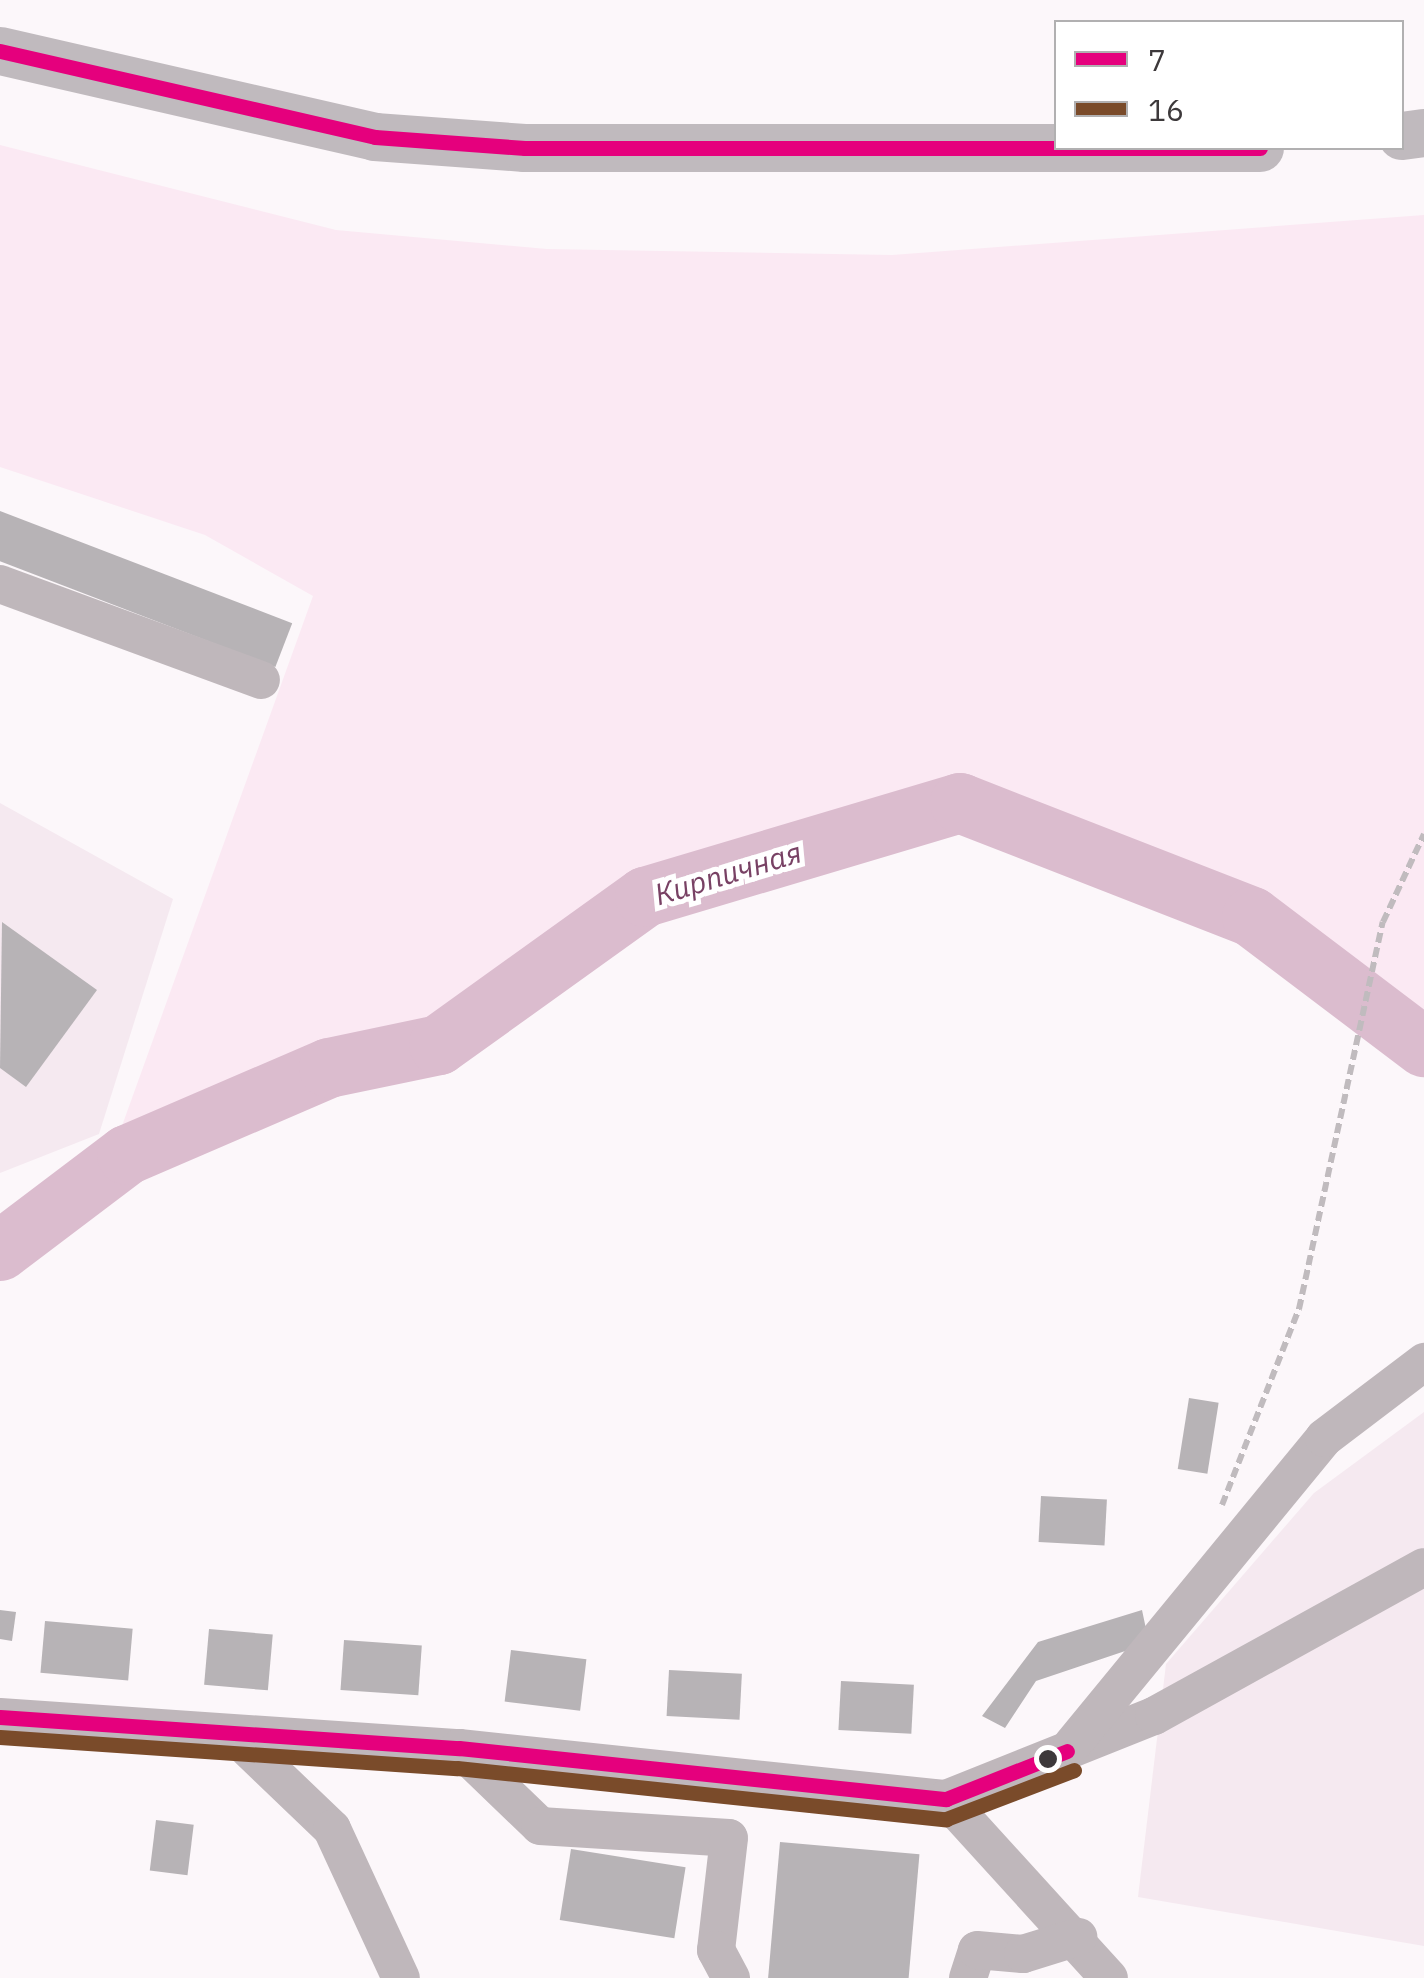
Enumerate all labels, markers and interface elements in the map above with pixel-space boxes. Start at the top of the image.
legend [1054,20,1404,150]
text: 7 [1148,40,1166,79]
text: 16 [1148,90,1184,129]
water label: Кирпичная [650,834,806,912]
unlabelled marker [1038,1749,1058,1769]

